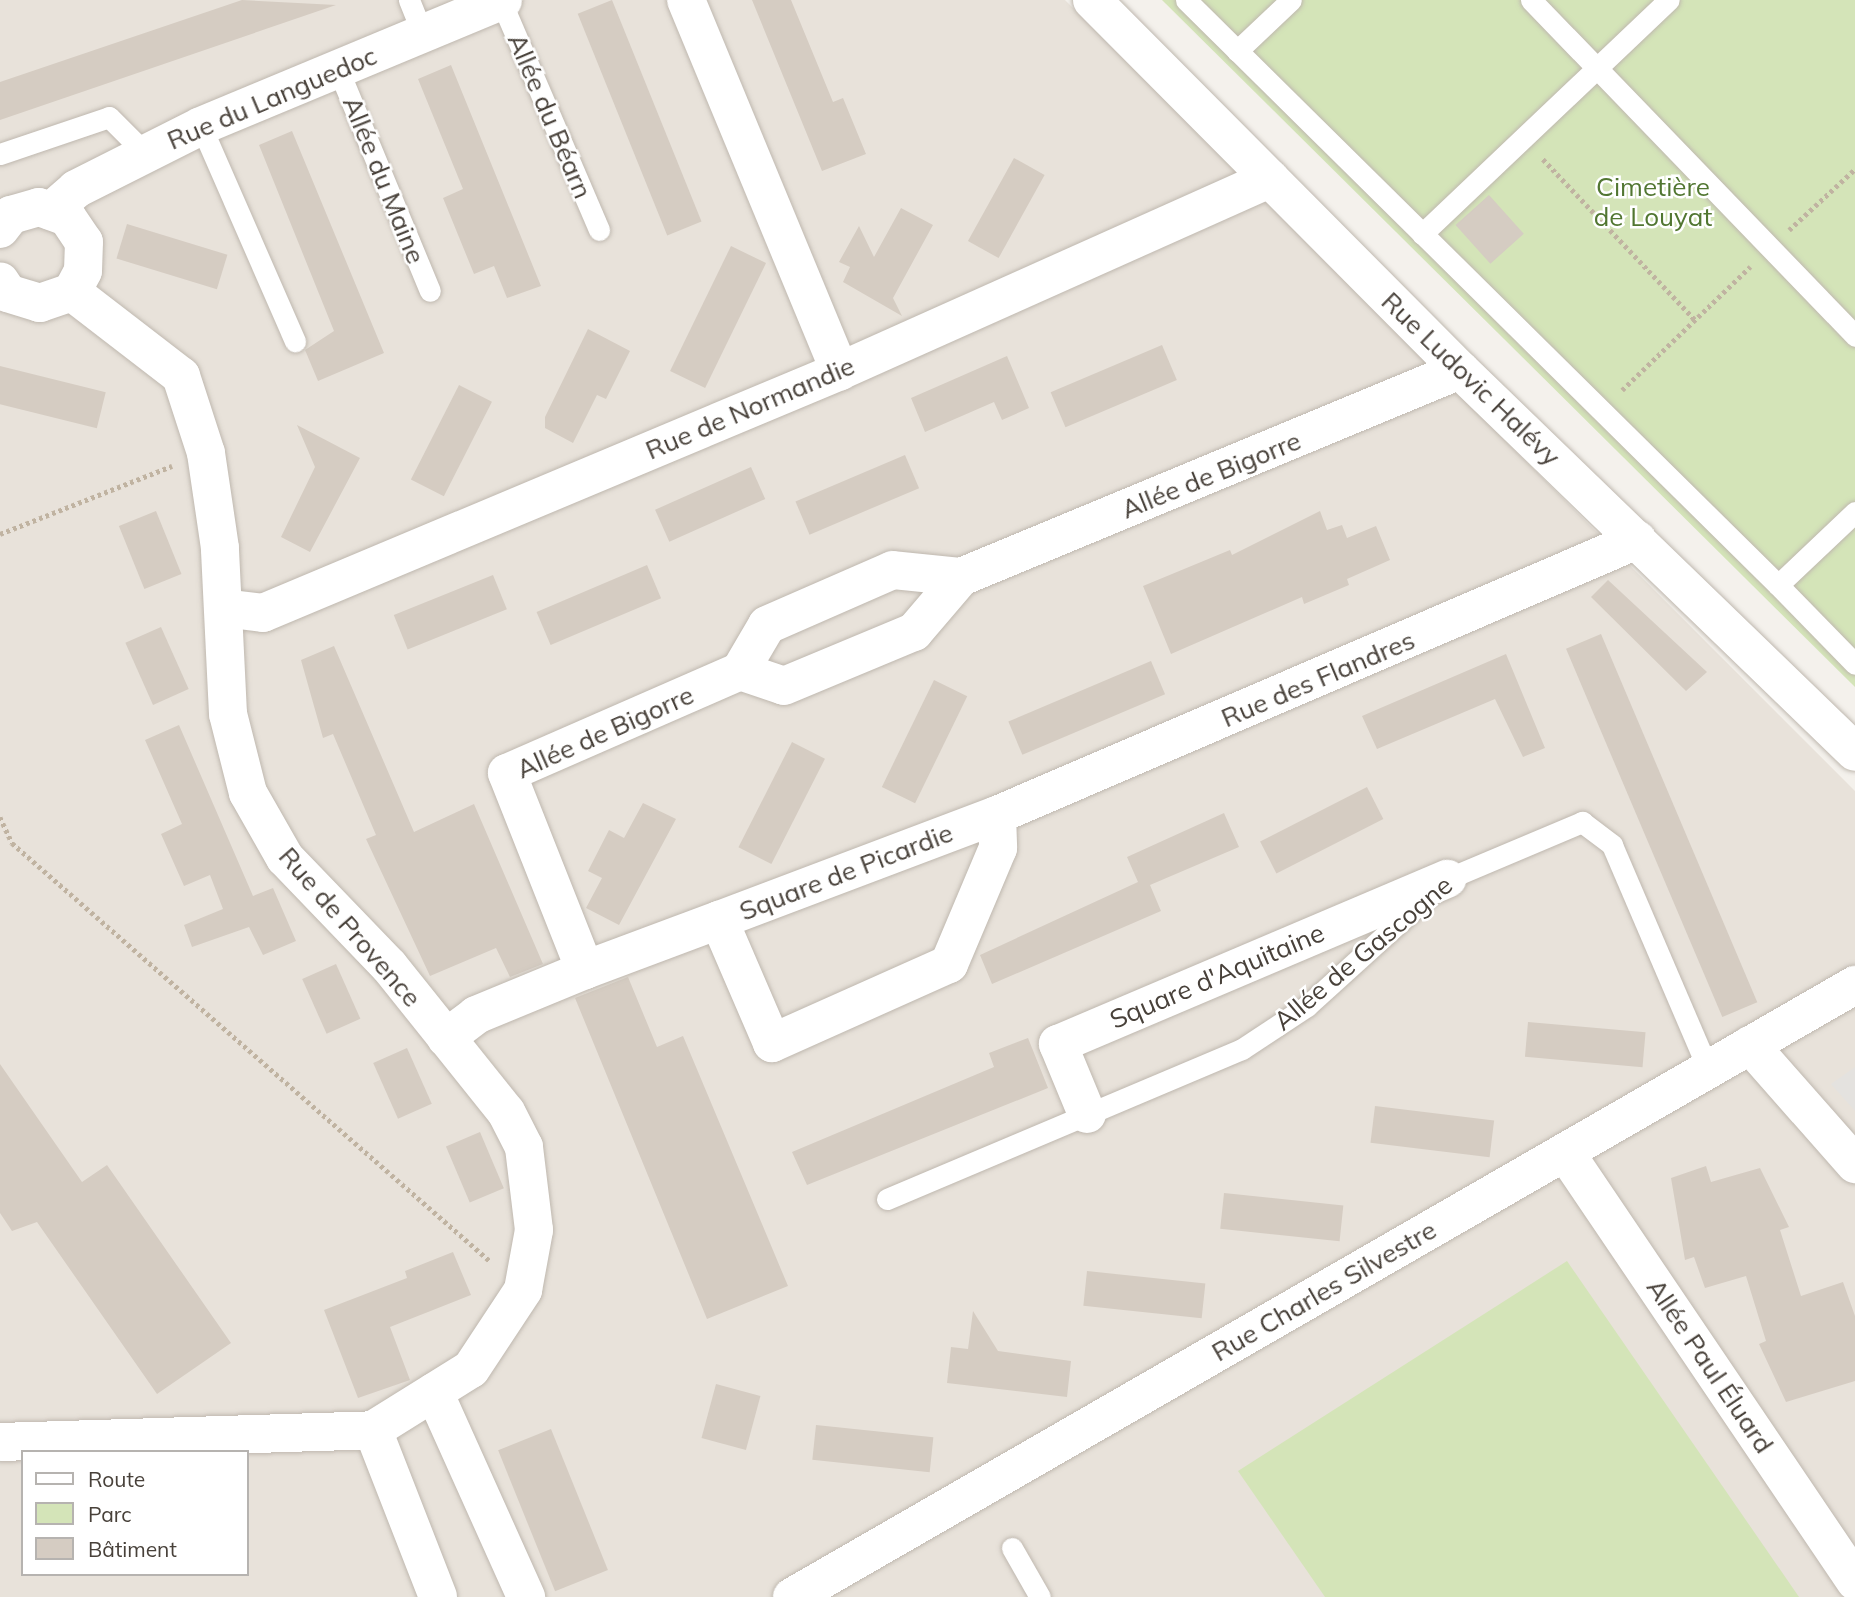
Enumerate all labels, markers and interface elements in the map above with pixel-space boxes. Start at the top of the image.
street label: Allée du Béarn [501,29,599,203]
street label: Rue du Languedoc [163,40,381,156]
street label: Allée du Maine [336,92,432,268]
park label: Cimetière de Louyat [1594,171,1712,232]
street label: Rue Ludovic Halévy [1375,286,1567,472]
street label: Rue de Normandie [641,350,859,466]
street label: Allée de Bigorre [1117,425,1305,525]
street label: Rue des Flandres [1217,624,1419,734]
street label: Allée de Bigorre [512,679,698,785]
street label: Square de Picardie [735,817,957,927]
street label: Rue de Provence [272,841,428,1013]
street label: Allée de Gascogne [1268,869,1458,1037]
street label: Square d'Aquitaine [1105,917,1329,1035]
street label: Rue Charles Silvestre [1206,1214,1442,1368]
street label: Allée Paul Éluard [1640,1273,1780,1459]
legend [21,1450,248,1576]
text: Route [88,1466,145,1492]
text: Parc [88,1501,132,1527]
text: Bâtiment [88,1536,177,1562]

